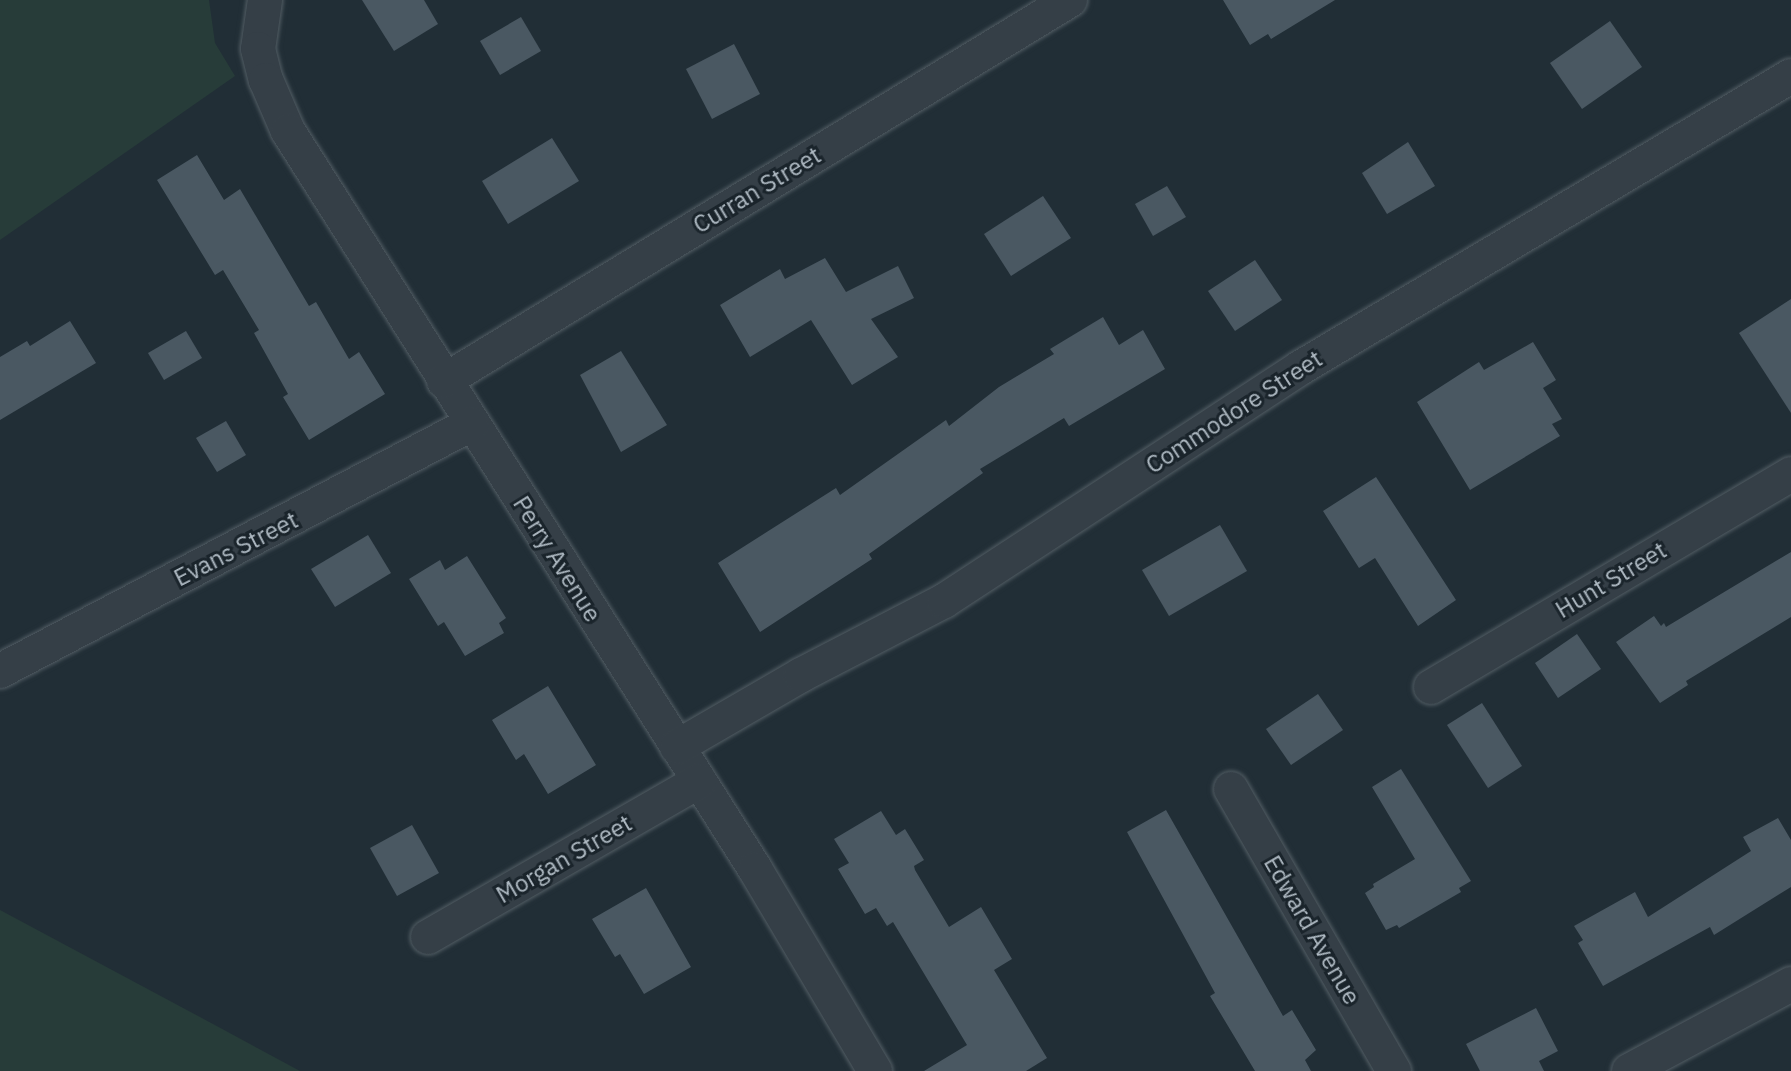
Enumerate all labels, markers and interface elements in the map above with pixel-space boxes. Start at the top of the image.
street label: Curran Street [688,141,826,239]
street label: Commodore Street [1140,344,1328,480]
street label: Perry Avenue [507,491,607,627]
street label: Evans Street [169,505,303,593]
street label: Hunt Street [1550,536,1672,624]
street label: Morgan Street [491,809,637,909]
street label: Edward Avenue [1258,850,1366,1010]

